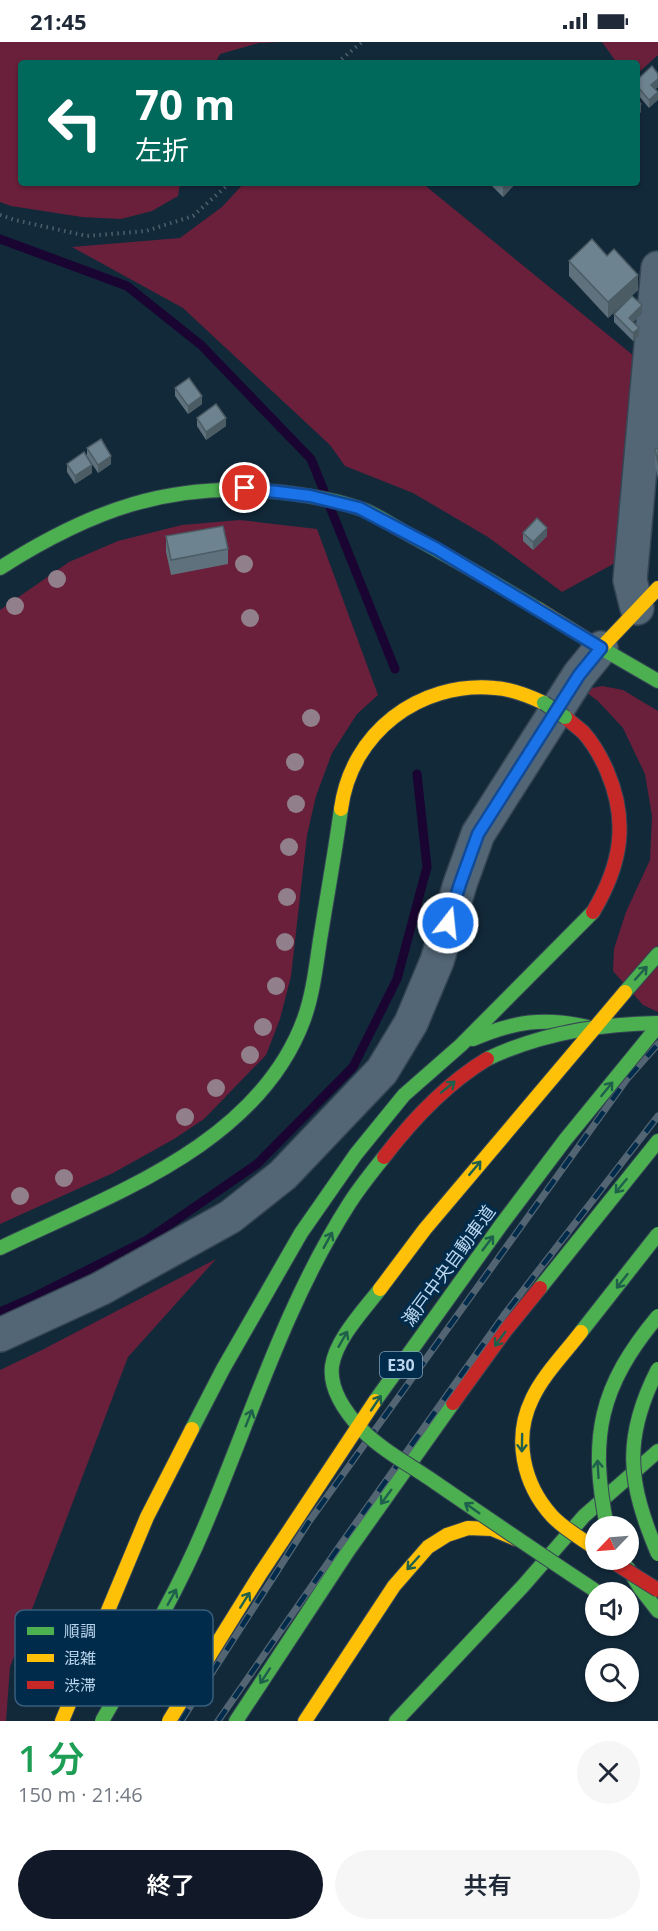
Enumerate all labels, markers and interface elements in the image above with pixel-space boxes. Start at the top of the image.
text: 21:45 [30,6,87,36]
text: 70 m [135,75,235,132]
icon: left [36,84,114,162]
text: 左折 [135,131,189,168]
pin [219,462,270,513]
icon: arrive [228,471,261,504]
position arrow [416,891,480,955]
one-way arrow [634,966,648,981]
one-way arrow [440,1081,456,1094]
one-way arrow [601,1081,614,1097]
one-way arrow [468,1161,481,1177]
one-way arrow [615,1178,628,1194]
street label: 瀬戸中央自動車道 [396,1200,500,1331]
one-way arrow [323,1232,335,1249]
one-way arrow [481,1235,494,1251]
one-way arrow [615,1272,628,1288]
one-way arrow [493,1330,506,1346]
one-way arrow [338,1331,350,1348]
road number: E30 [380,1352,422,1378]
one-way arrow [370,1395,382,1411]
one-way arrow [244,1409,255,1428]
one-way arrow [516,1433,528,1453]
one-way arrow [593,1460,604,1480]
one-way arrow [380,1489,392,1505]
one-way arrow [464,1502,481,1514]
north arrow [585,1516,639,1570]
map controls [585,1516,639,1702]
one-way arrow [406,1556,420,1571]
button: sound [585,1582,639,1636]
one-way arrow [166,1589,178,1606]
one-way arrow [239,1592,251,1609]
legend [15,1610,213,1706]
text: 順調 [64,1620,96,1642]
text: 混雑 [64,1647,96,1669]
button: search [585,1648,639,1702]
one-way arrow [259,1668,272,1685]
text: 渋滞 [64,1674,96,1696]
text: 1 分 [18,1734,84,1783]
button: close [577,1741,640,1804]
text: 150 m · 21:46 [18,1781,143,1808]
button: 終了 [18,1850,323,1919]
button: 共有 [335,1850,640,1919]

